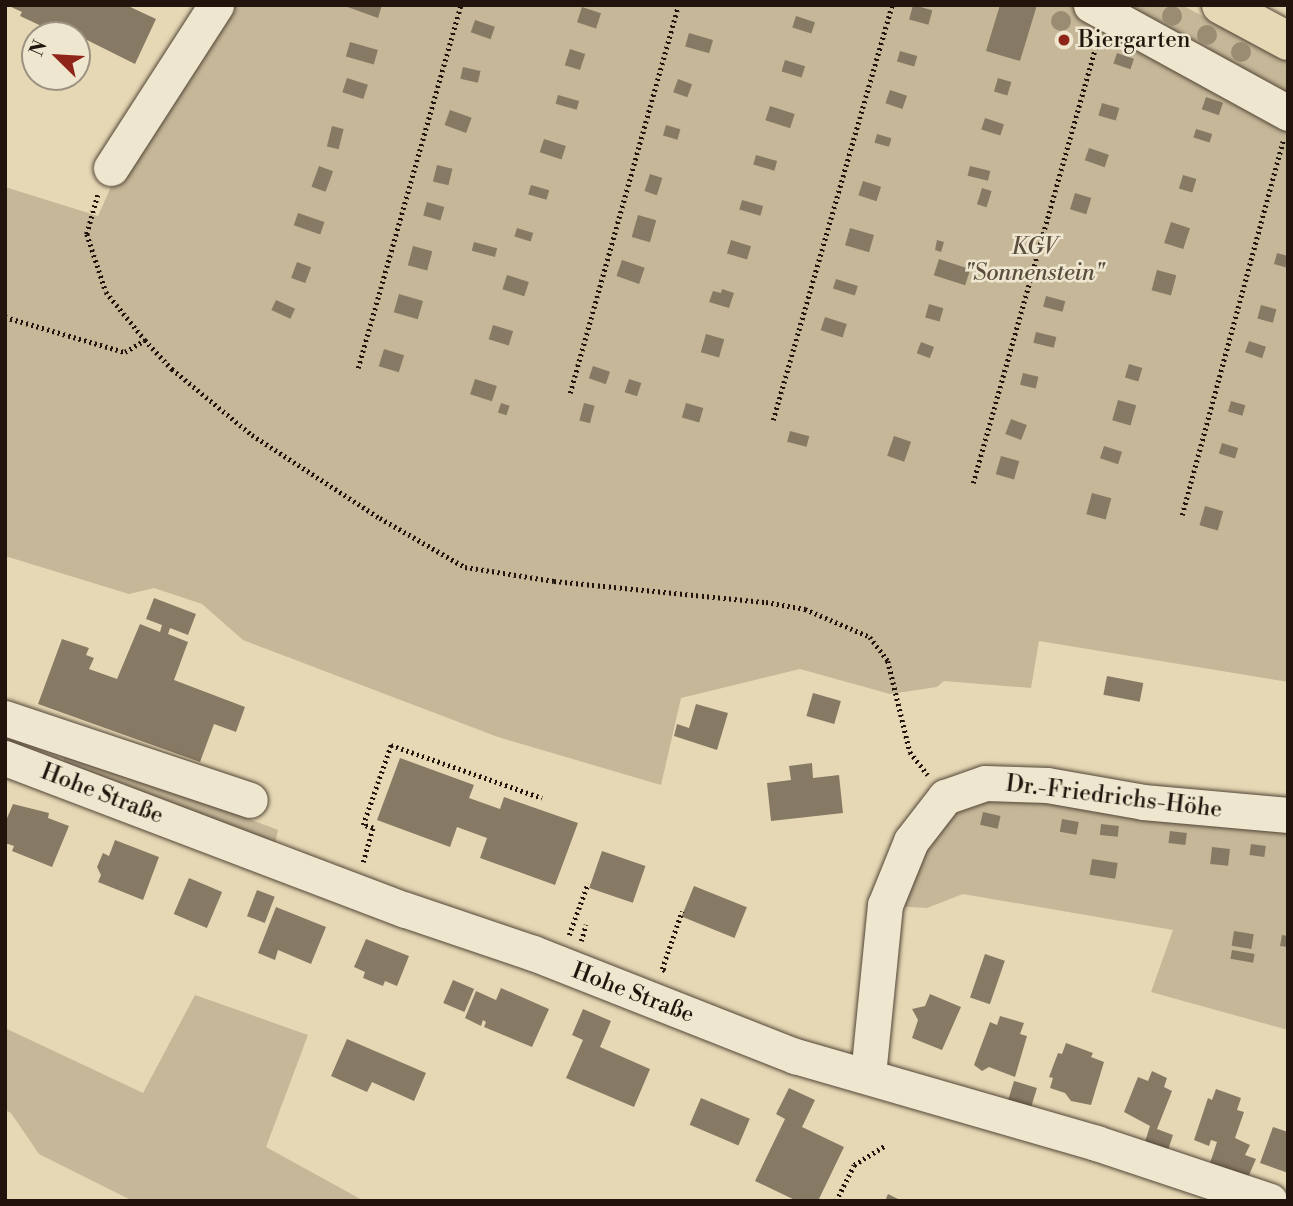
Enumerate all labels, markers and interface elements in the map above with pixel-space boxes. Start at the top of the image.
north arrow [21,21,91,91]
place label: Biergarten [1078,26,1191,54]
marker: Biergarten [1056,32,1072,48]
text: N [25,37,53,60]
park label: KGV "Sonnenstein" [964,233,1104,287]
street label: Hohe Straße [37,758,167,830]
street label: Dr.-Friedrichs-Höhe [1004,770,1224,824]
street label: Hohe Straße [568,957,698,1029]

